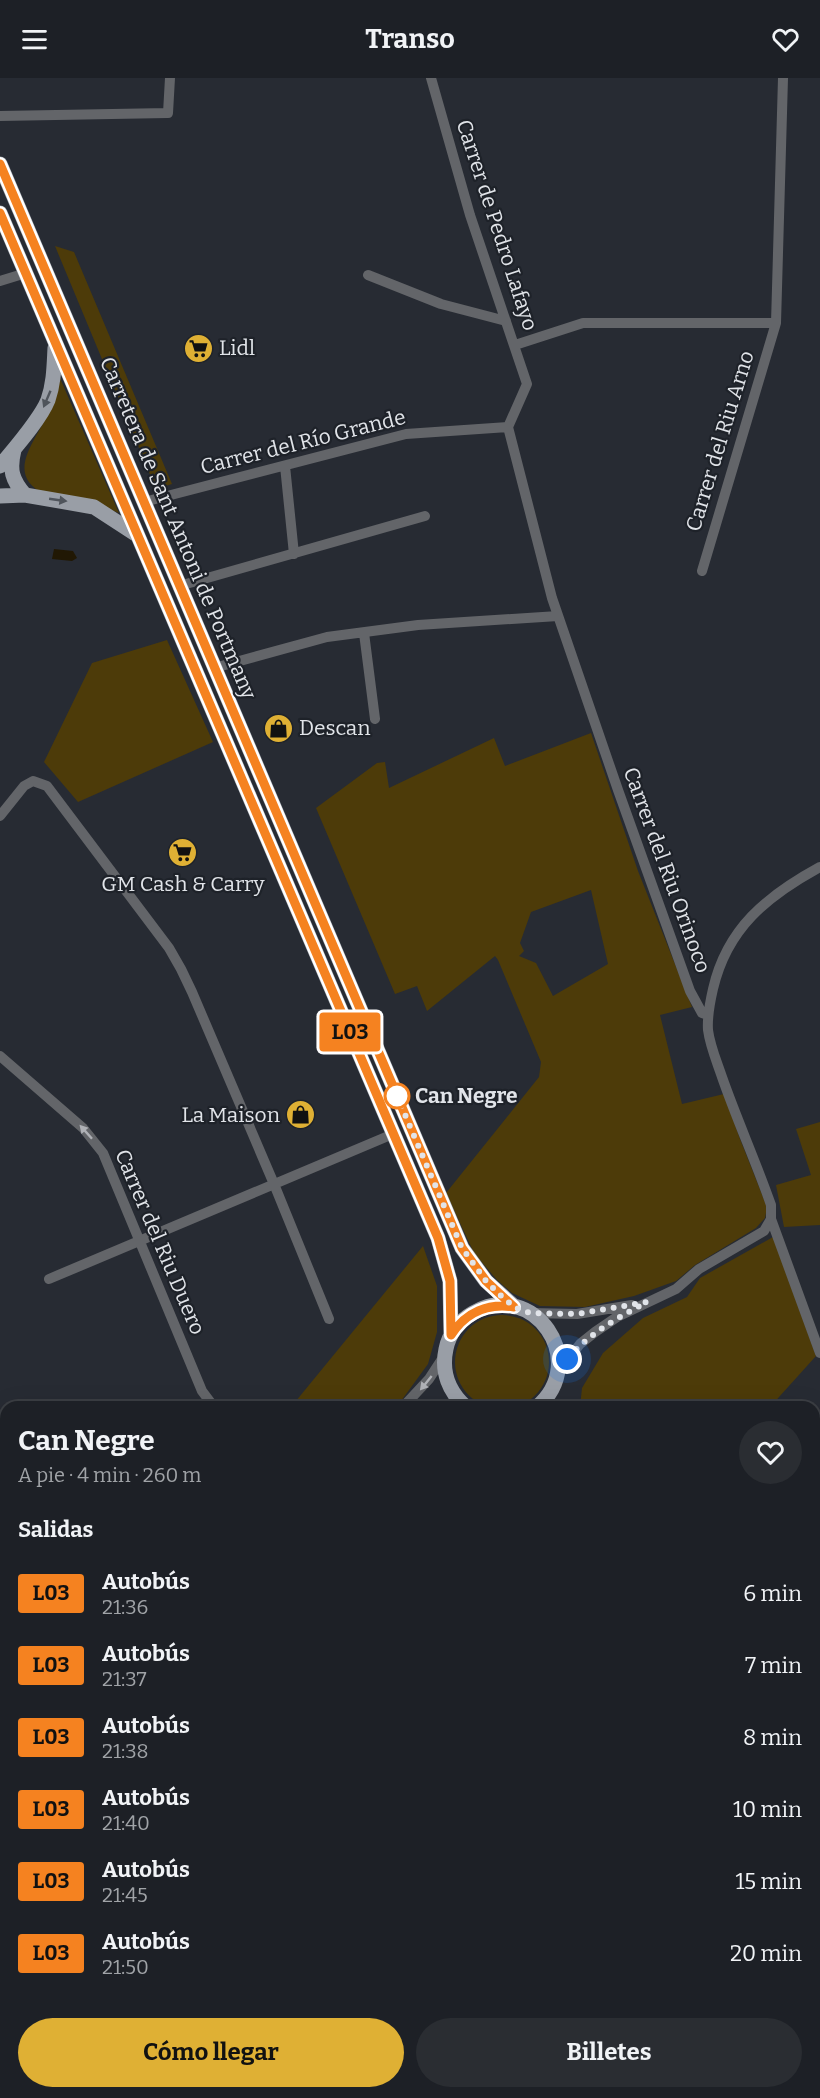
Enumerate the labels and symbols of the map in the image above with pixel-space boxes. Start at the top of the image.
street label: Carrer de Pedro Lafayo [451,116,543,334]
supermarket icon: Lidl [182,332,214,364]
place label: Lidl [219,335,255,361]
street label: Carrer del Riu Arno [680,348,760,534]
street label: Carretera de Sant Antoni de Portmany [94,353,262,704]
one-way arrow [42,391,52,409]
street label: Carrer del Río Grande [198,404,408,480]
one-way arrow [49,496,68,505]
shop icon: Descan [262,712,294,744]
place label: Descan [299,715,371,741]
street label: Carrer del Riu Orinoco [618,764,716,976]
supermarket icon: GM Cash & Carry [167,837,199,869]
place label: GM Cash & Carry [101,871,266,897]
line badge: L03 [316,1012,385,1052]
marker: Can Negre [384,1083,410,1109]
place label: Can Negre [415,1083,518,1109]
shop icon: La Maison [285,1099,317,1131]
place label: La Maison [181,1102,280,1128]
one-way arrow [79,1125,93,1140]
street label: Carrer del Riu Duero [109,1145,211,1339]
your location [552,1344,582,1374]
one-way arrow [419,1375,432,1391]

